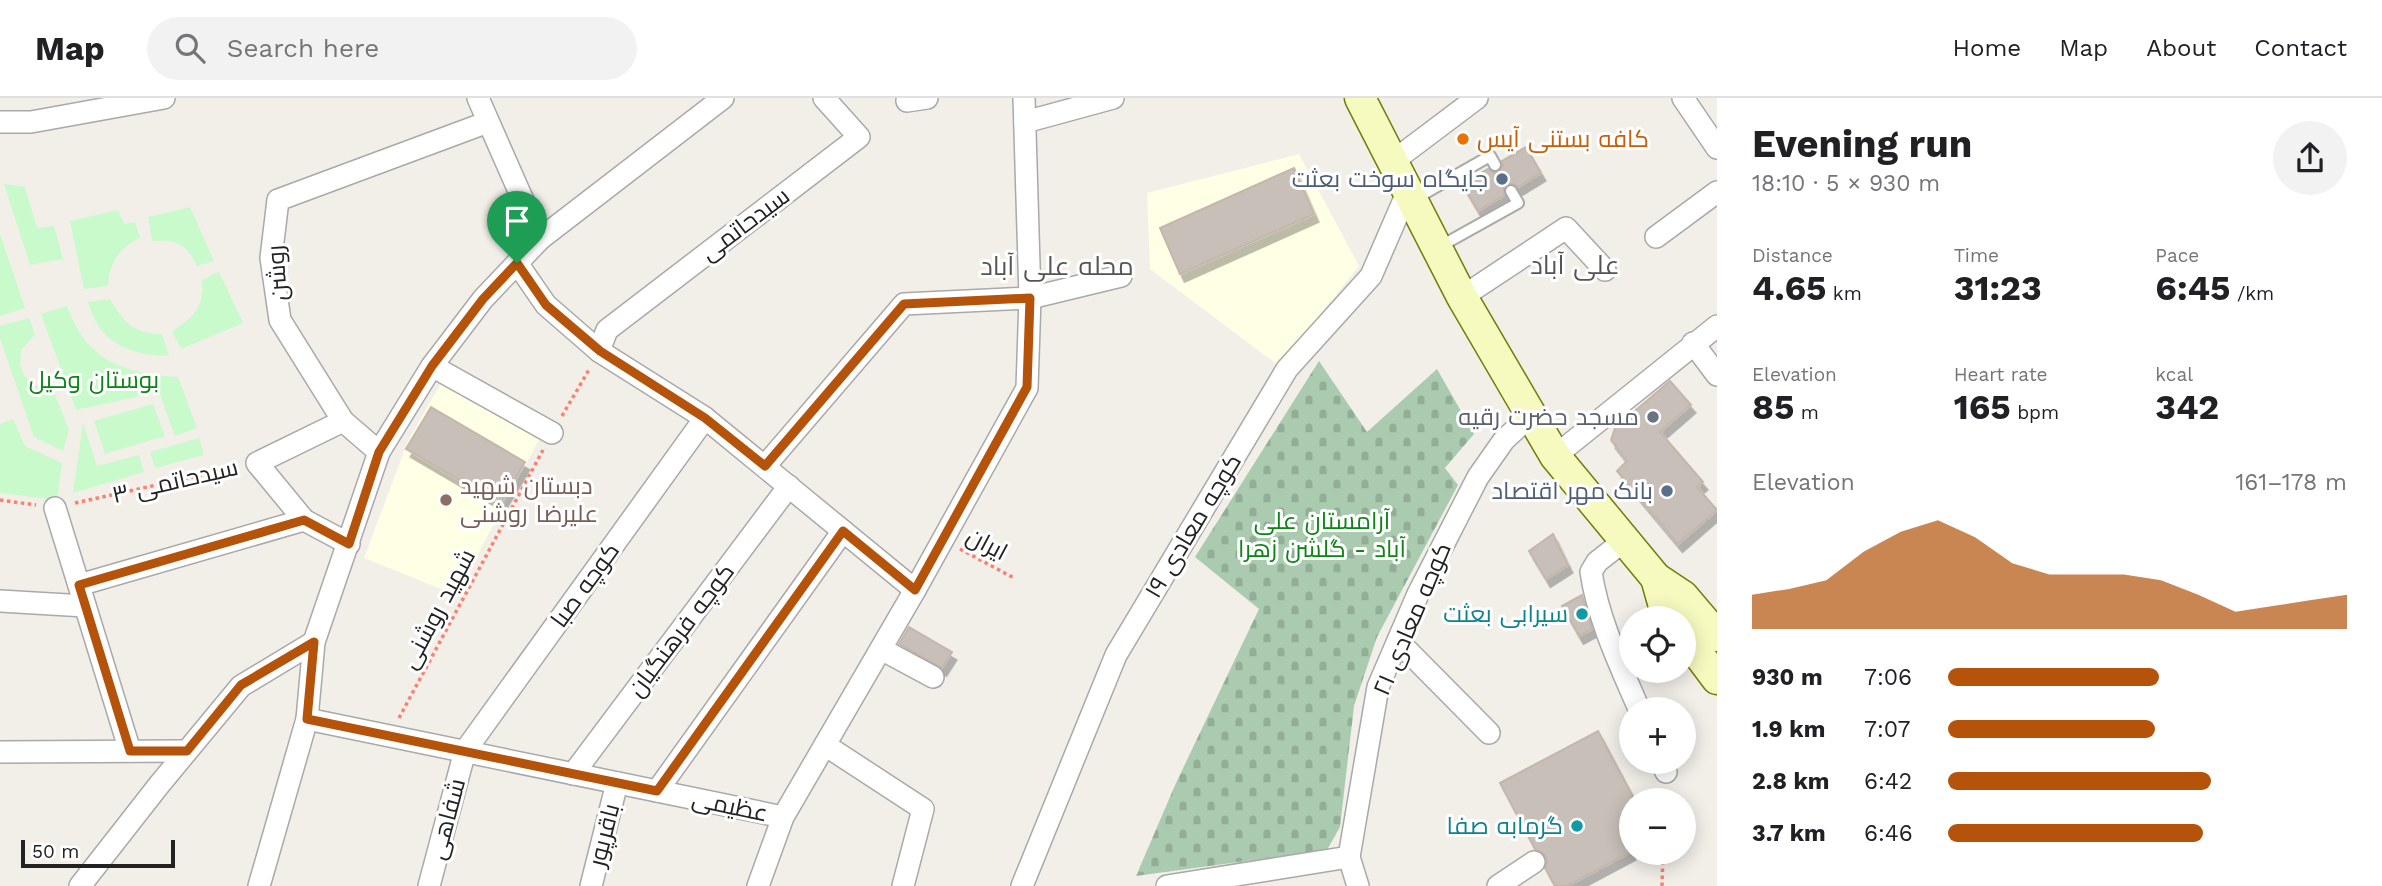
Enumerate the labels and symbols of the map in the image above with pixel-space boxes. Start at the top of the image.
place label: کافه بستنی آیس [1477,125,1649,153]
marker: کافه بستنی آیس [1455,131,1471,147]
place label: جایگاه سوخت بعثت [1292,165,1488,193]
marker: جایگاه سوخت بعثت [1494,171,1510,187]
street label: سیدحاتمی [695,182,795,266]
pin [487,191,547,263]
street label: روشن [261,244,293,302]
district label: علی آباد [1530,250,1620,281]
district label: محله علی آباد [980,251,1134,282]
park label: بوستان وکیل [29,366,159,394]
place label: مسجد حضرت رقیه [1458,403,1639,431]
marker: مسجد حضرت رقیه [1645,409,1661,425]
street label: کوچه معادی ۱۹ [1139,449,1249,604]
street label: سیدحاتمی ۳ [109,453,241,509]
place label: دبستان شهید علیرضا روشنی [460,472,598,528]
place label: بانک مهر اقتصاد [1491,477,1653,505]
marker: بانک مهر اقتصاد [1659,483,1675,499]
marker: دبستان شهید علیرضا روشنی [438,492,454,508]
park label: آرامستان علی آباد - گلشن زهرا [1238,507,1407,563]
street label: ایران [962,522,1012,566]
street label: کوچه صبا [545,537,627,634]
street label: کوچه معادی ۲۱ [1367,538,1459,700]
street label: شهید روشنی [395,544,481,674]
street label: کوچه فرهنگیان [622,558,742,703]
place label: سیرابی بعثت [1443,600,1568,628]
marker: سیرابی بعثت [1574,606,1590,622]
street label: شفاهی [423,775,471,863]
street label: عظیمی [690,784,770,828]
street label: باقرپور [582,801,627,872]
place label: گرمابه صفا [1447,812,1563,840]
marker: گرمابه صفا [1569,818,1585,834]
scale bar [21,837,175,869]

